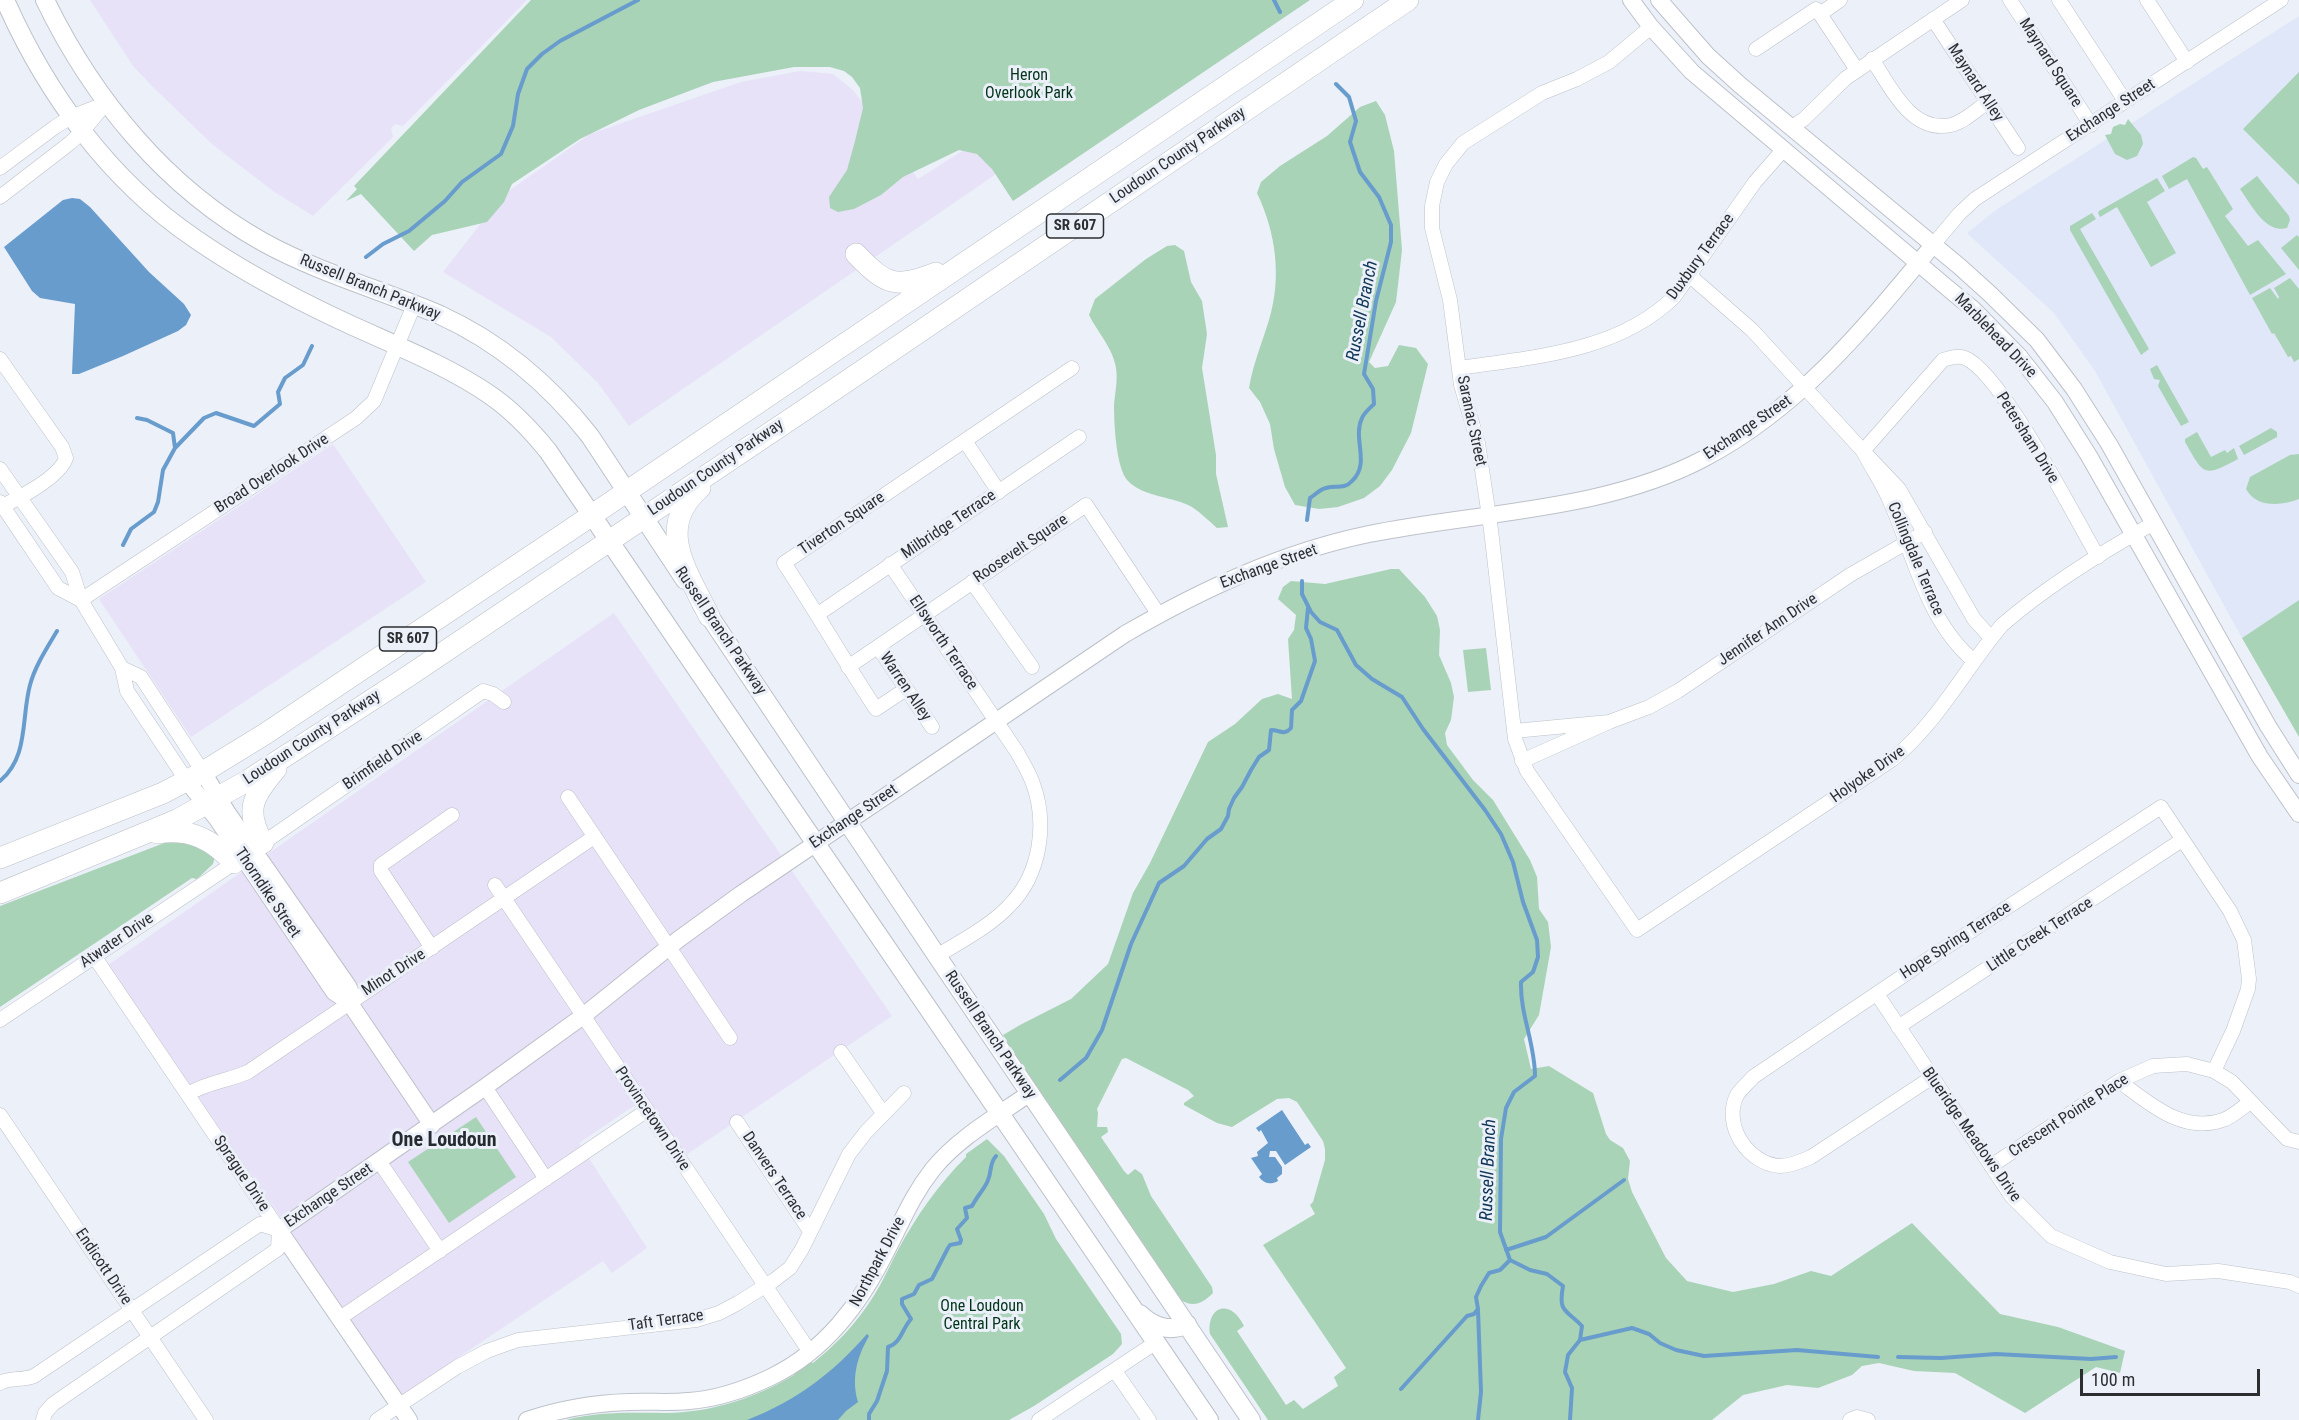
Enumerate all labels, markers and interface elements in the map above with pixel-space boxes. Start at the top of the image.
street label: Maynard Square [2014,15,2086,111]
street label: Maynard Alley [1943,41,2007,125]
park label: Heron Overlook Park [985,66,1073,104]
street label: Exchange Street [2063,75,2159,147]
street label: Loudoun County Parkway [1107,104,1249,208]
street label: Duxbury Terrace [1663,210,1739,304]
road number: SR 607 [1046,214,1104,238]
street label: Russell Branch Parkway [297,251,443,325]
water label: Russell Branch [1343,259,1383,363]
street label: Marblehead Drive [1950,290,2040,382]
street label: Saranac Street [1452,374,1490,468]
street label: Petersham Drive [1991,389,2063,487]
street label: Exchange Street [1700,392,1796,464]
street label: Loudoun County Parkway [645,416,787,520]
street label: Broad Overlook Drive [211,430,333,518]
street label: Milbridge Terrace [898,486,1000,564]
street label: Tiverton Square [795,488,889,560]
street label: Collingdale Terrace [1882,499,1948,619]
street label: Roosevelt Square [970,510,1072,588]
street label: Exchange Street [1218,541,1320,593]
street label: Russell Branch Parkway [670,563,770,699]
street label: Jennifer Ann Drive [1715,590,1821,670]
street label: Ellsworth Terrace [904,592,982,694]
road number: SR 607 [380,627,436,651]
street label: Warren Alley [875,649,935,725]
street label: Loudoun County Parkway [240,687,384,789]
street label: Brimfield Drive [340,727,426,795]
street label: Holyoke Drive [1827,742,1909,808]
street label: Exchange Street [806,781,902,853]
street label: Thorndike Street [230,845,304,941]
street label: Little Creek Terrace [1983,894,2097,976]
street label: Hope Spring Terrace [1897,898,2015,984]
street label: Atwater Drive [77,909,157,973]
street label: Minot Drive [359,945,429,1001]
street label: Russell Branch Parkway [940,967,1040,1103]
street label: Provincetown Drive [610,1063,694,1175]
street label: Blueridge Meadows Drive [1917,1064,2025,1206]
street label: Crescent Pointe Place [2006,1070,2132,1162]
water label: Russell Branch [1476,1119,1502,1221]
street label: Danvers Terrace [738,1128,810,1224]
district label: One Loudoun [392,1129,496,1153]
street label: Sprague Drive [209,1133,273,1215]
street label: Exchange Street [281,1160,377,1232]
street label: Northpark Drive [846,1214,910,1310]
street label: Endicott Drive [70,1225,136,1309]
park label: One Loudoun Central Park [940,1297,1024,1335]
street label: Taft Terrace [627,1306,705,1336]
scale bar [2083,1357,2263,1395]
text: 100 m [2091,1369,2135,1390]

